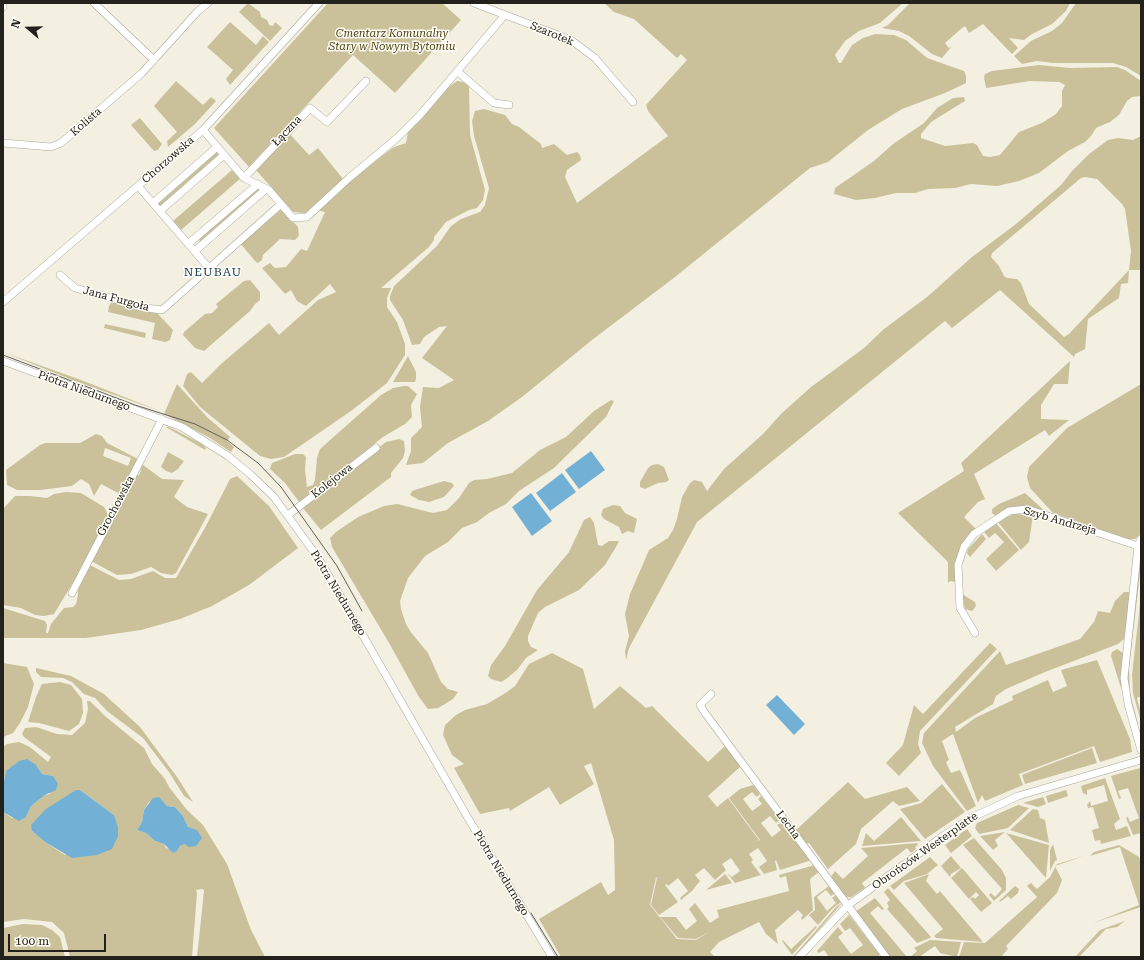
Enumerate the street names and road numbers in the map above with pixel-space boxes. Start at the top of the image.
street label: Szarotek [528,19,576,49]
street label: Kolista [68,105,104,139]
street label: Łączna [270,113,304,149]
street label: Chorzowska [139,134,197,186]
street label: Jana Furgoła [82,284,150,314]
street label: Piotra Niedurnego [36,368,132,414]
street label: Kolejowa [309,461,355,501]
street label: Grochowska [95,474,137,538]
street label: Szyb Andrzeja [1022,504,1098,538]
street label: Piotra Niedurnego [307,548,369,638]
street label: Lecha [773,808,803,842]
street label: Obrońców Westerplatte [870,809,980,893]
street label: Piotra Niedurnego [470,828,532,918]

